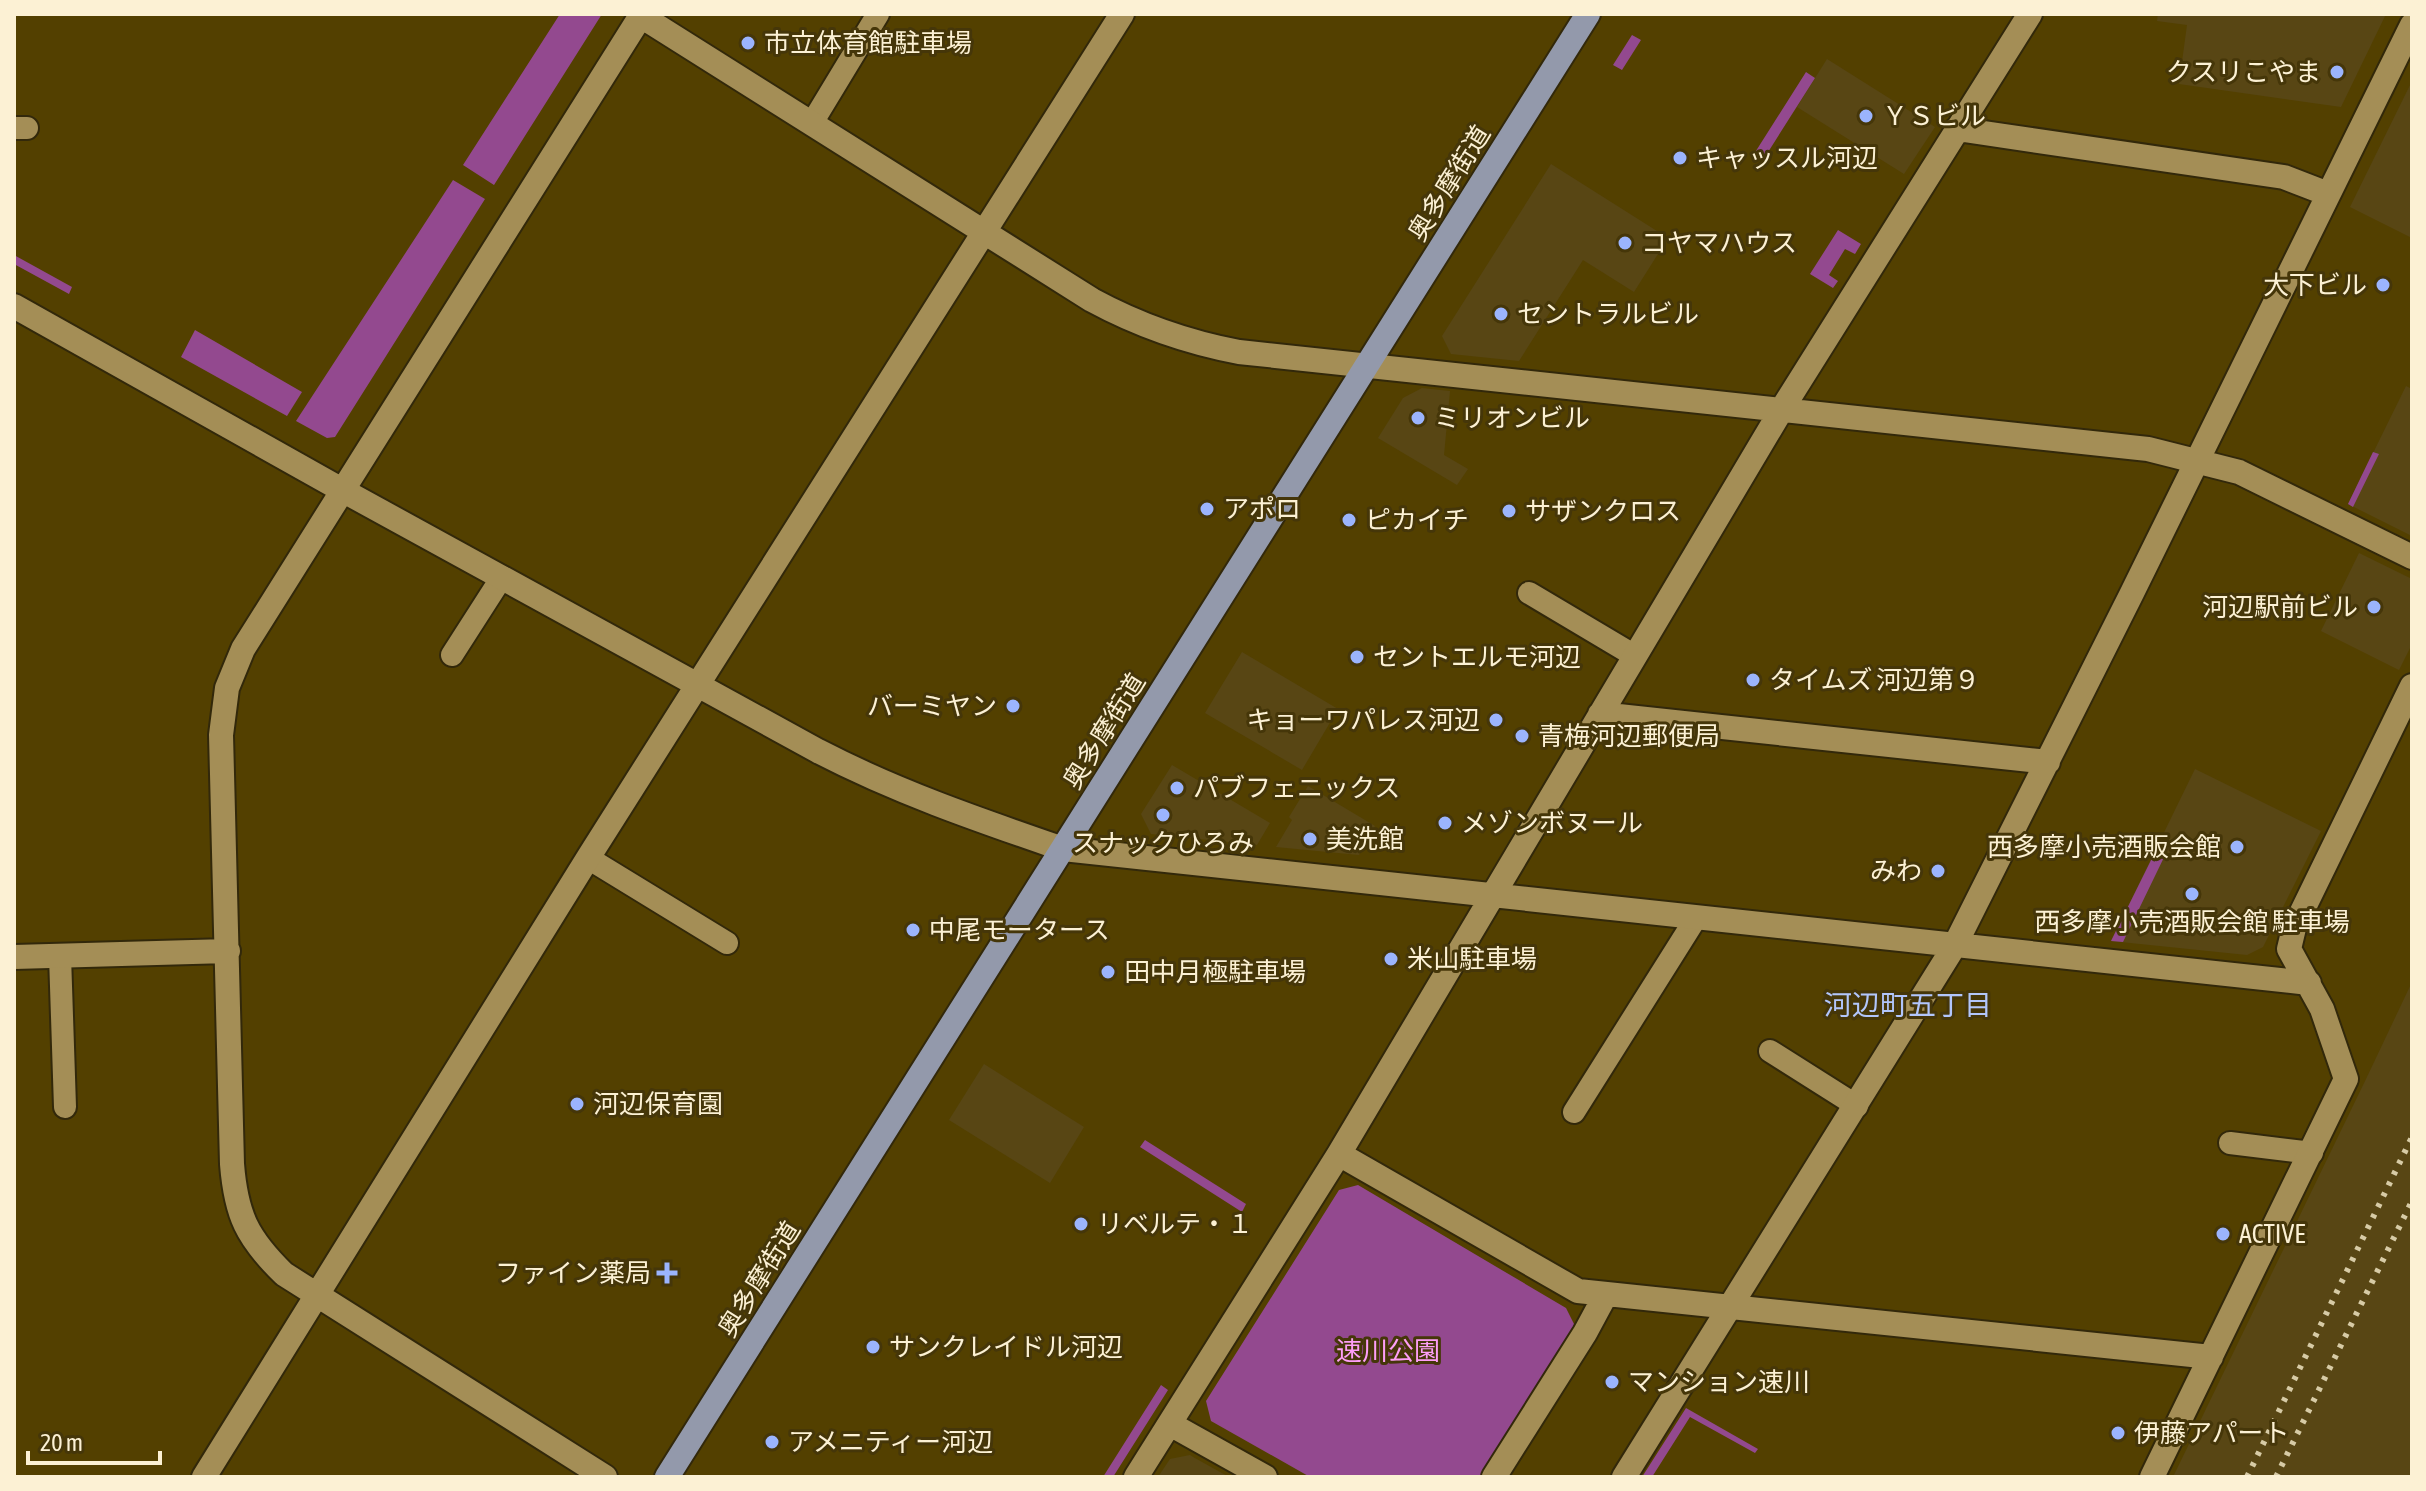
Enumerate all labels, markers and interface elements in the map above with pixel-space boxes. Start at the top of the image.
place label: 市立体育館駐車場 [764,28,972,58]
marker: 市立体育館駐車場 [739,34,757,52]
place label: クスリこやま [2166,57,2321,87]
marker: クスリこやま [2328,63,2346,81]
place label: ＹＳビル [1882,101,1986,131]
marker: ＹＳビル [1857,107,1875,125]
street label: 奥多摩街道 [1402,120,1496,246]
place label: キャッスル河辺 [1696,143,1878,173]
marker: キャッスル河辺 [1671,149,1689,167]
place label: コヤマハウス [1641,228,1797,258]
marker: コヤマハウス [1616,234,1634,252]
place label: 大下ビル [2263,270,2367,300]
marker: 大下ビル [2374,276,2392,294]
place label: セントラルビル [1517,299,1699,329]
marker: セントラルビル [1492,305,1510,323]
place label: ミリオンビル [1434,403,1590,433]
marker: ミリオンビル [1409,409,1427,427]
place label: アポロ [1223,494,1301,524]
place label: サザンクロス [1525,496,1681,526]
marker: アポロ [1198,500,1216,518]
marker: サザンクロス [1500,502,1518,520]
place label: ピカイチ [1365,505,1469,535]
marker: ピカイチ [1340,511,1358,529]
place label: 河辺駅前ビル [2202,592,2358,622]
marker: 河辺駅前ビル [2365,598,2383,616]
place label: セントエルモ河辺 [1373,642,1581,672]
marker: セントエルモ河辺 [1348,648,1366,666]
place label: タイムズ 河辺第９ [1769,665,1980,695]
street label: 奥多摩街道 [1057,668,1151,794]
marker: タイムズ 河辺第９ [1744,671,1762,689]
place label: バーミヤン [867,691,997,721]
marker: バーミヤン [1004,697,1022,715]
place label: キョーワパレス河辺 [1247,705,1480,735]
marker: キョーワパレス河辺 [1487,711,1505,729]
place label: 青梅河辺郵便局 [1538,721,1720,751]
marker: 青梅河辺郵便局 [1513,727,1531,745]
place label: パブフェニックス [1193,773,1400,803]
marker: パブフェニックス [1168,779,1186,797]
marker: スナックひろみ [1154,806,1172,824]
place label: メゾンボヌール [1461,808,1643,838]
marker: メゾンボヌール [1436,814,1454,832]
place label: 美洗館 [1326,824,1404,854]
place label: スナックひろみ [1072,828,1254,858]
marker: 美洗館 [1301,830,1319,848]
place label: 西多摩小売酒販会館 [1987,832,2221,862]
marker: 西多摩小売酒販会館 [2228,838,2246,856]
place label: みわ [1870,856,1922,886]
marker: みわ [1929,862,1947,880]
marker: 西多摩小売酒販会館 駐車場 [2183,885,2201,903]
place label: 西多摩小売酒販会館 駐車場 [2034,907,2350,937]
place label: 中尾モータース [929,915,1110,945]
marker: 中尾モータース [904,921,922,939]
place label: 米山駐車場 [1407,944,1537,974]
marker: 米山駐車場 [1382,950,1400,968]
place label: 田中月極駐車場 [1124,957,1306,987]
marker: 田中月極駐車場 [1099,963,1117,981]
district label: 河辺町五丁目 [1824,989,1992,1021]
place label: 河辺保育園 [593,1089,723,1119]
marker: 河辺保育園 [568,1095,586,1113]
place label: リベルテ・１ [1097,1209,1253,1239]
marker: リベルテ・１ [1072,1215,1090,1233]
street label: 奥多摩街道 [712,1216,806,1342]
place label: ACTIVE [2239,1219,2305,1249]
marker: ACTIVE [2214,1225,2232,1243]
place label: ファイン薬局 [495,1258,651,1288]
marker: ファイン薬局 [658,1264,676,1282]
place label: サンクレイドル河辺 [889,1332,1123,1362]
park label: 速川公園 [1336,1336,1440,1366]
marker: サンクレイドル河辺 [864,1338,882,1356]
place label: マンション速川 [1628,1367,1810,1397]
marker: マンション速川 [1603,1373,1621,1391]
scale bar [28,1415,160,1465]
place label: 伊藤アパート [2134,1418,2289,1448]
marker: 伊藤アパート [2109,1424,2127,1442]
place label: アメニティー河辺 [788,1427,993,1457]
text: 20 m [40,1429,83,1456]
marker: アメニティー河辺 [763,1433,781,1451]

